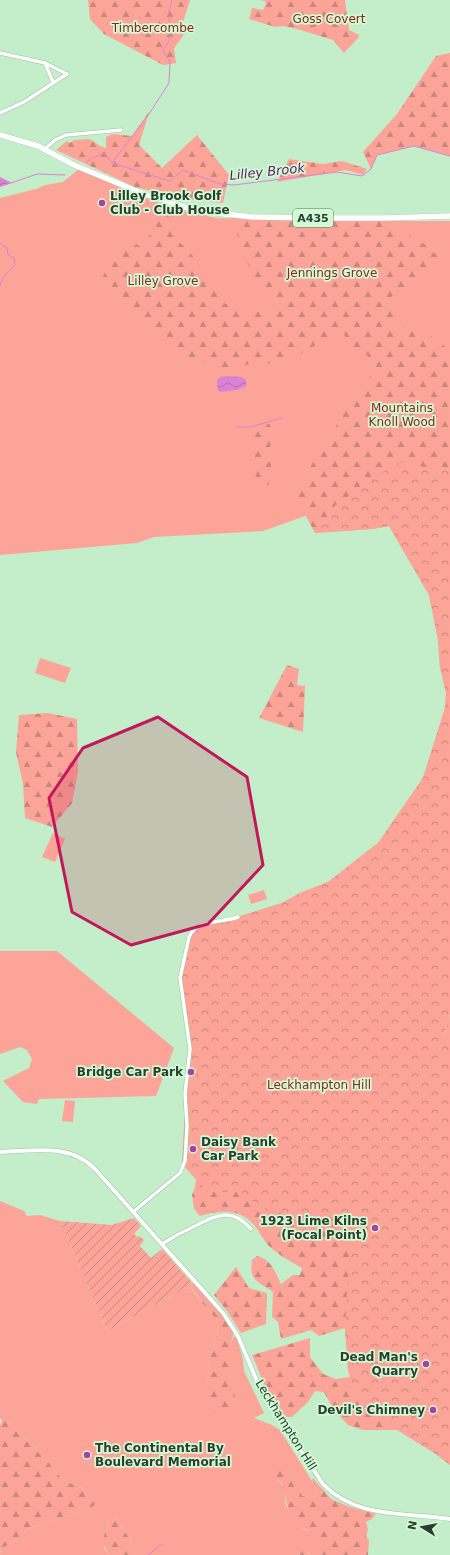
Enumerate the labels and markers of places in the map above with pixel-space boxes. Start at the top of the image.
place label: Lilley Brook Golf Club - Club House [110,189,230,217]
marker: Lilley Brook Golf Club - Club House [97,198,107,208]
place label: Bridge Car Park [77,1065,184,1079]
marker: Bridge Car Park [186,1067,196,1077]
place label: Daisy Bank Car Park [201,1135,277,1163]
marker: Daisy Bank Car Park [188,1144,198,1154]
place label: 1923 Lime Kilns (Focal Point) [260,1214,367,1242]
marker: 1923 Lime Kilns (Focal Point) [370,1223,380,1233]
place label: Dead Man's Quarry [340,1350,418,1378]
marker: Dead Man's Quarry [421,1359,431,1369]
place label: Devil's Chimney [317,1403,425,1417]
marker: Devil's Chimney [428,1405,438,1415]
place label: The Continental By Boulevard Memorial [95,1441,231,1469]
marker: The Continental By Boulevard Memorial [82,1450,92,1460]

